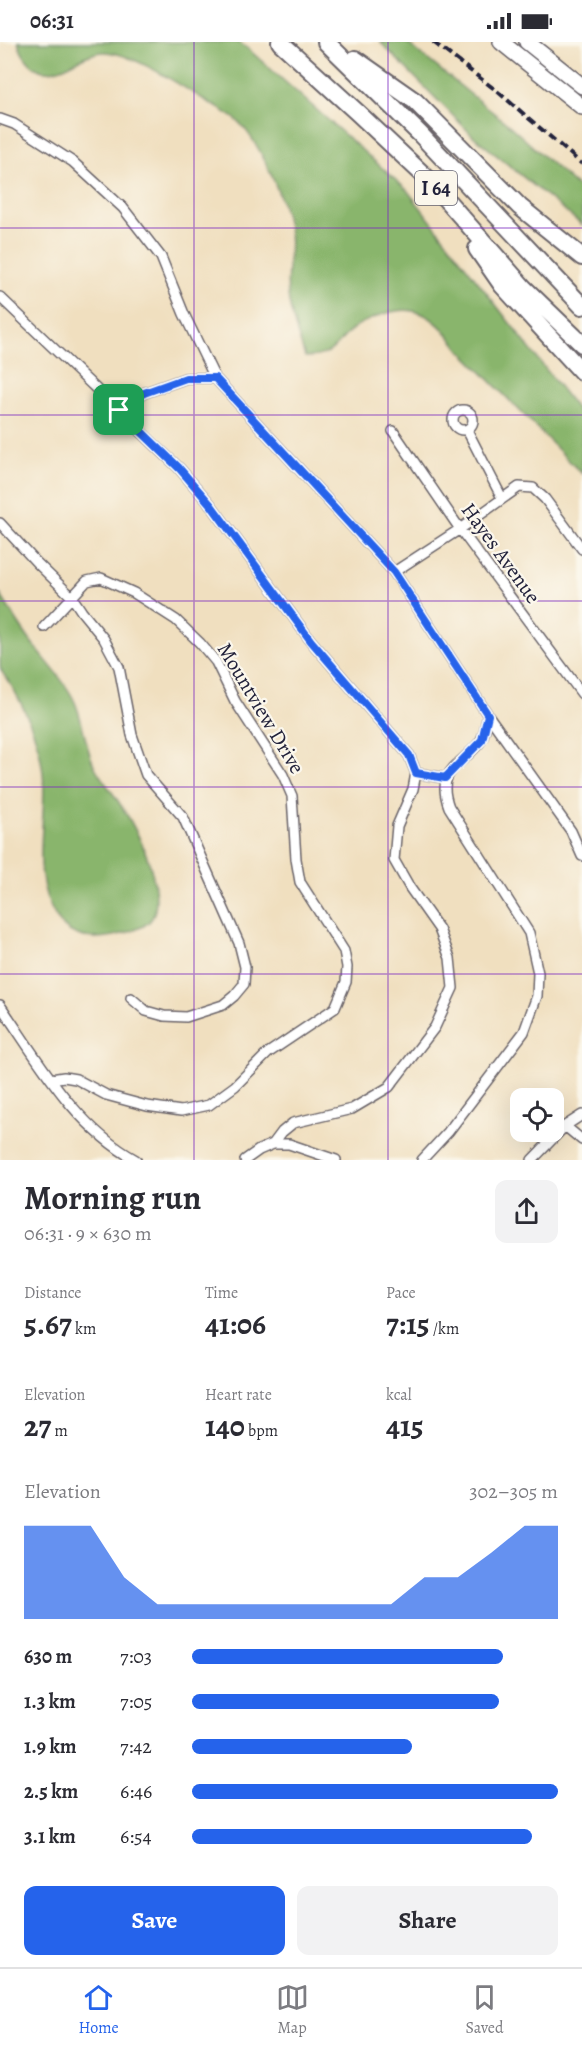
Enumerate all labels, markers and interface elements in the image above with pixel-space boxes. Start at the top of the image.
text: 06:31 [30,6,74,36]
road number: I 64 [415,171,457,205]
pin [93,384,144,435]
icon: arrive [102,393,135,426]
street label: Hayes Avenue [455,497,547,609]
street label: Mountview Drive [211,637,311,779]
map controls [510,1088,564,1142]
button: locate [510,1088,564,1142]
text: Morning run [24,1175,201,1220]
button: share [495,1180,558,1243]
text: 06:31 · 9 × 630 m [24,1220,152,1247]
text: Distance [24,1282,81,1304]
text: Time [205,1282,238,1304]
text: Pace [386,1282,416,1304]
text: 5.67 [24,1304,72,1344]
text: 41:06 [205,1304,266,1344]
text: 7:15 [386,1304,430,1344]
text: km [72,1318,96,1340]
text: /km [430,1318,459,1340]
text: Elevation [24,1384,85,1406]
text: Heart rate [205,1384,272,1406]
text: kcal [386,1384,412,1406]
text: 27 [24,1406,51,1446]
text: 140 [205,1406,245,1446]
text: 415 [386,1406,424,1446]
text: m [51,1420,68,1442]
text: bpm [245,1420,278,1442]
text: Elevation [24,1478,101,1505]
text: 302–305 m [469,1478,558,1505]
text: 630 m [24,1643,72,1670]
text: 7:03 [120,1643,152,1670]
text: 1.3 km [24,1688,76,1715]
text: 7:05 [120,1688,152,1715]
text: 1.9 km [24,1733,77,1760]
text: 7:42 [120,1733,152,1760]
text: 2.5 km [24,1778,78,1805]
text: 6:46 [120,1778,152,1805]
text: 3.1 km [24,1823,76,1850]
text: 6:54 [120,1823,152,1850]
button: Save [24,1886,285,1955]
button: Share [297,1886,558,1955]
tab: Home [78,1981,119,2039]
tab: Map [276,1981,309,2039]
tab: Saved [466,1981,504,2039]

